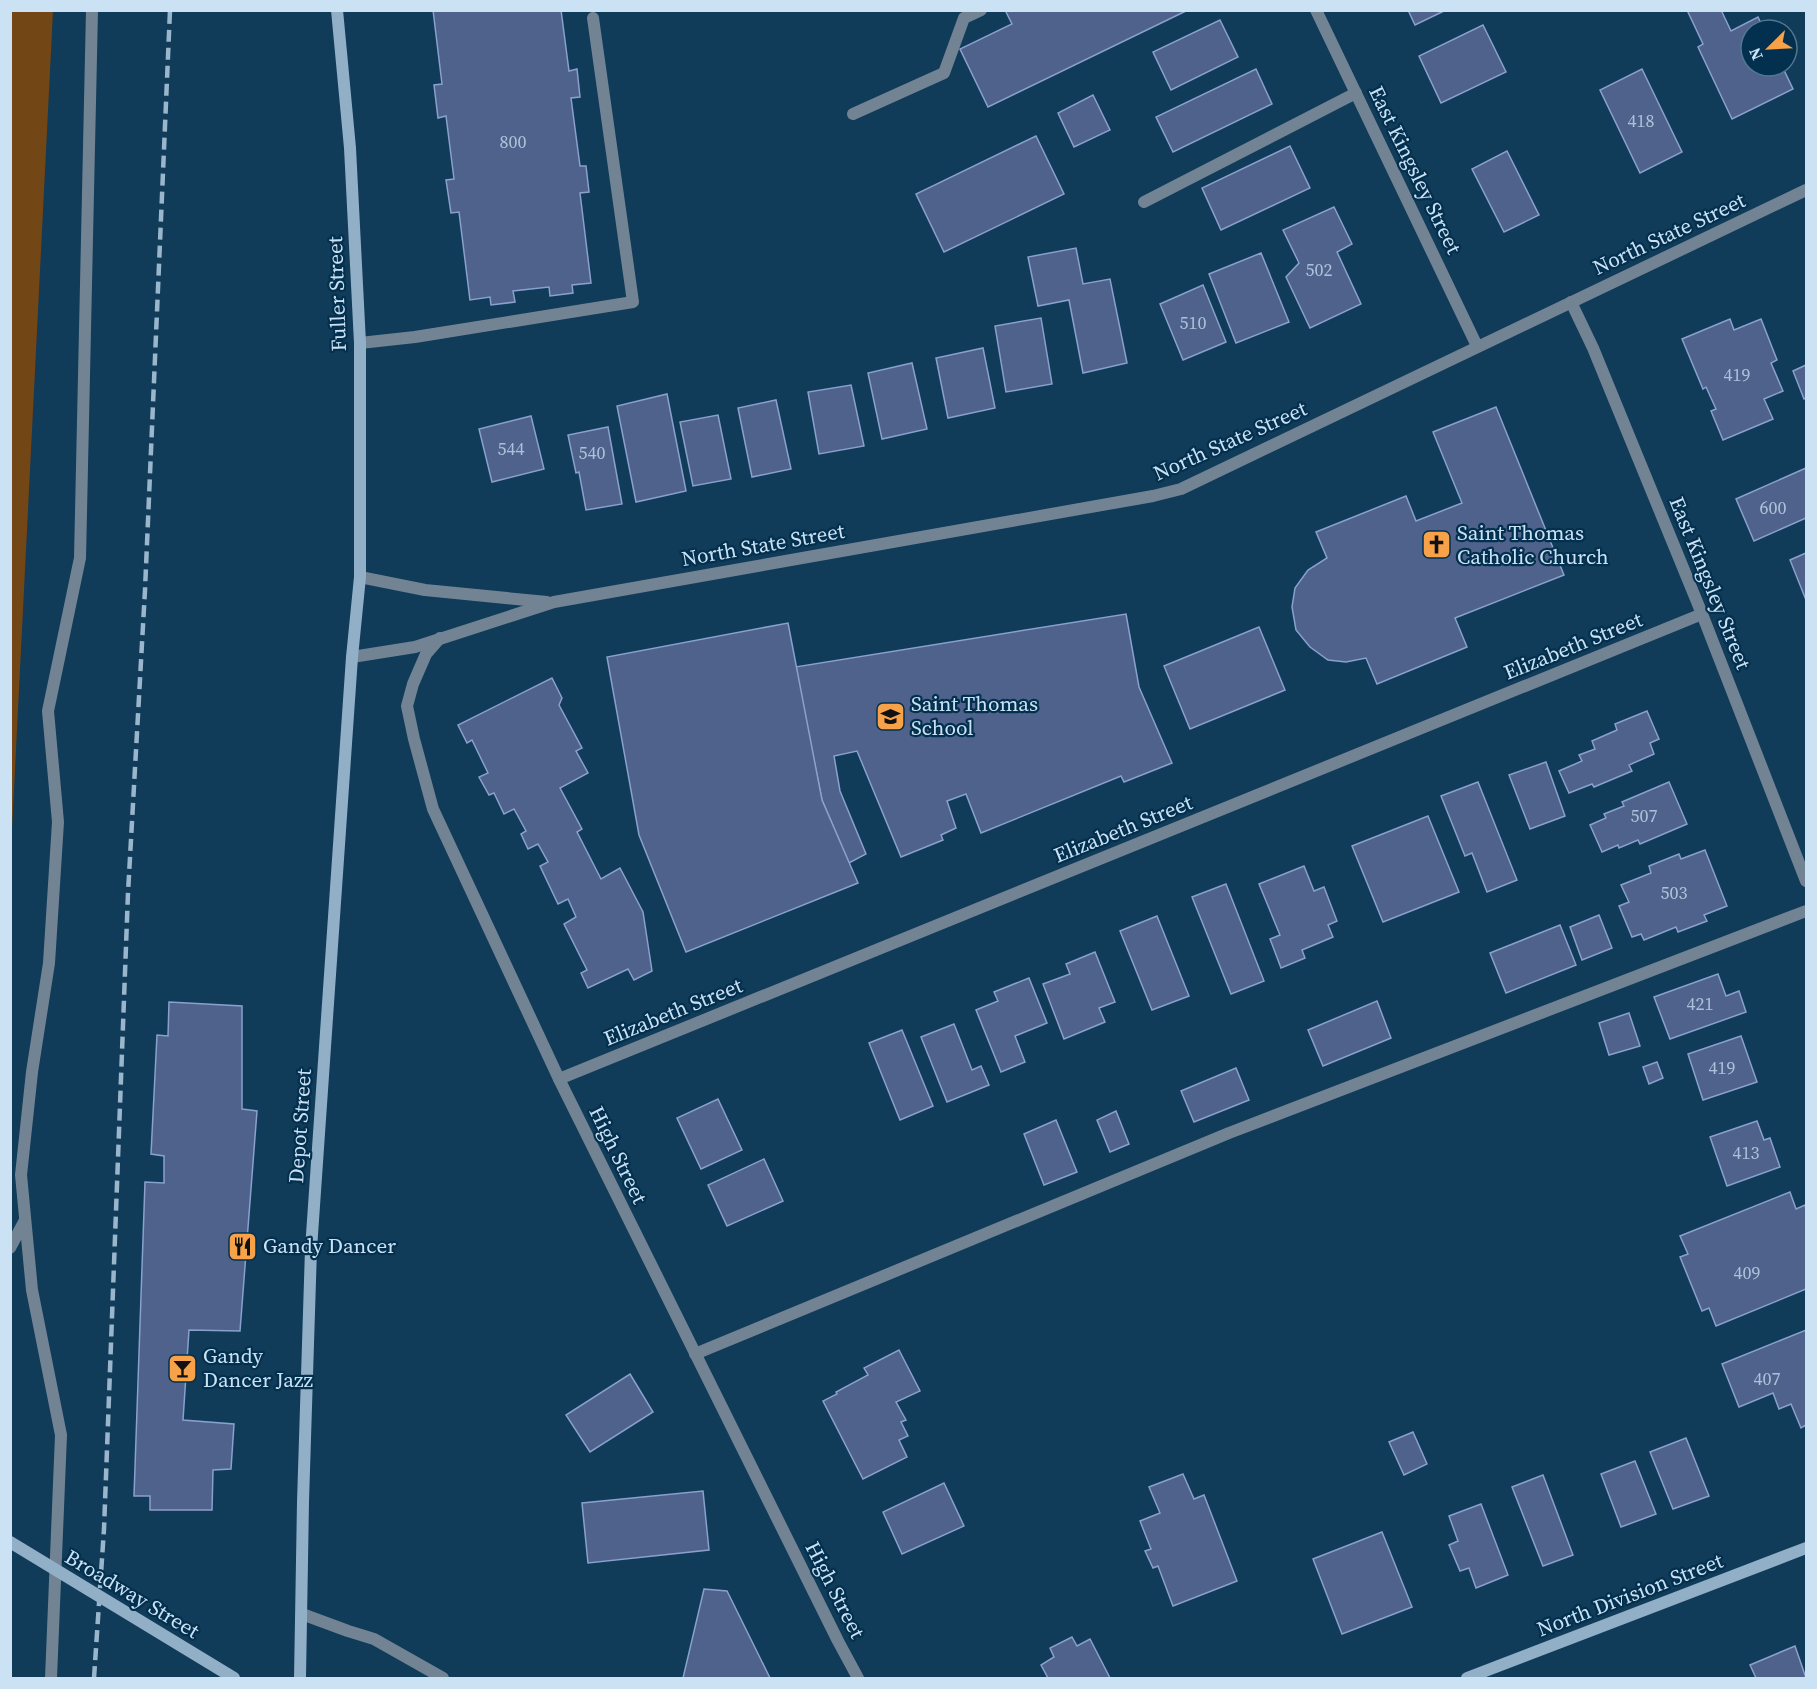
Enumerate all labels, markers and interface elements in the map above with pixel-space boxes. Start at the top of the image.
north arrow [1739,18,1799,78]
text: N [1743,44,1768,64]
street label: East Kingsley Street [1362,81,1469,259]
house number: 418 [1628,108,1655,133]
house number: 800 [500,129,527,154]
street label: North State Street [1588,185,1750,282]
street label: Fuller Street [320,236,353,352]
house number: 502 [1306,257,1333,282]
house number: 510 [1180,310,1207,335]
house number: 419 [1724,362,1751,387]
street label: North State Street [1148,394,1311,487]
house number: 544 [498,436,525,461]
house number: 540 [579,440,606,465]
street label: East Kingsley Street [1663,492,1758,674]
house number: 600 [1760,495,1787,520]
street label: North State Street [679,516,847,573]
place label: Saint Thomas Catholic Church [1457,518,1609,571]
church icon: Saint Thomas Catholic Church [1420,529,1452,561]
street label: Elizabeth Street [1499,605,1647,686]
place label: Saint Thomas School [911,689,1038,742]
school or university icon: Saint Thomas School [874,700,906,732]
street label: Elizabeth Street [1049,788,1197,869]
house number: 507 [1631,803,1658,828]
house number: 503 [1661,880,1688,905]
street label: Elizabeth Street [599,971,747,1052]
house number: 421 [1687,991,1714,1016]
house number: 419 [1709,1055,1736,1080]
street label: Depot Street [281,1067,318,1184]
street label: High Street [582,1101,655,1209]
house number: 413 [1733,1140,1760,1165]
restaurant icon: Gandy Dancer [226,1230,258,1262]
place label: Gandy Dancer [263,1231,396,1260]
house number: 409 [1734,1260,1761,1285]
place label: Gandy Dancer Jazz [203,1341,314,1394]
bar icon: Gandy Dancer Jazz [166,1352,198,1384]
house number: 407 [1754,1366,1781,1391]
street label: High Street [799,1536,872,1643]
street label: Broadway Street [60,1542,205,1645]
street label: North Division Street [1533,1546,1727,1643]

